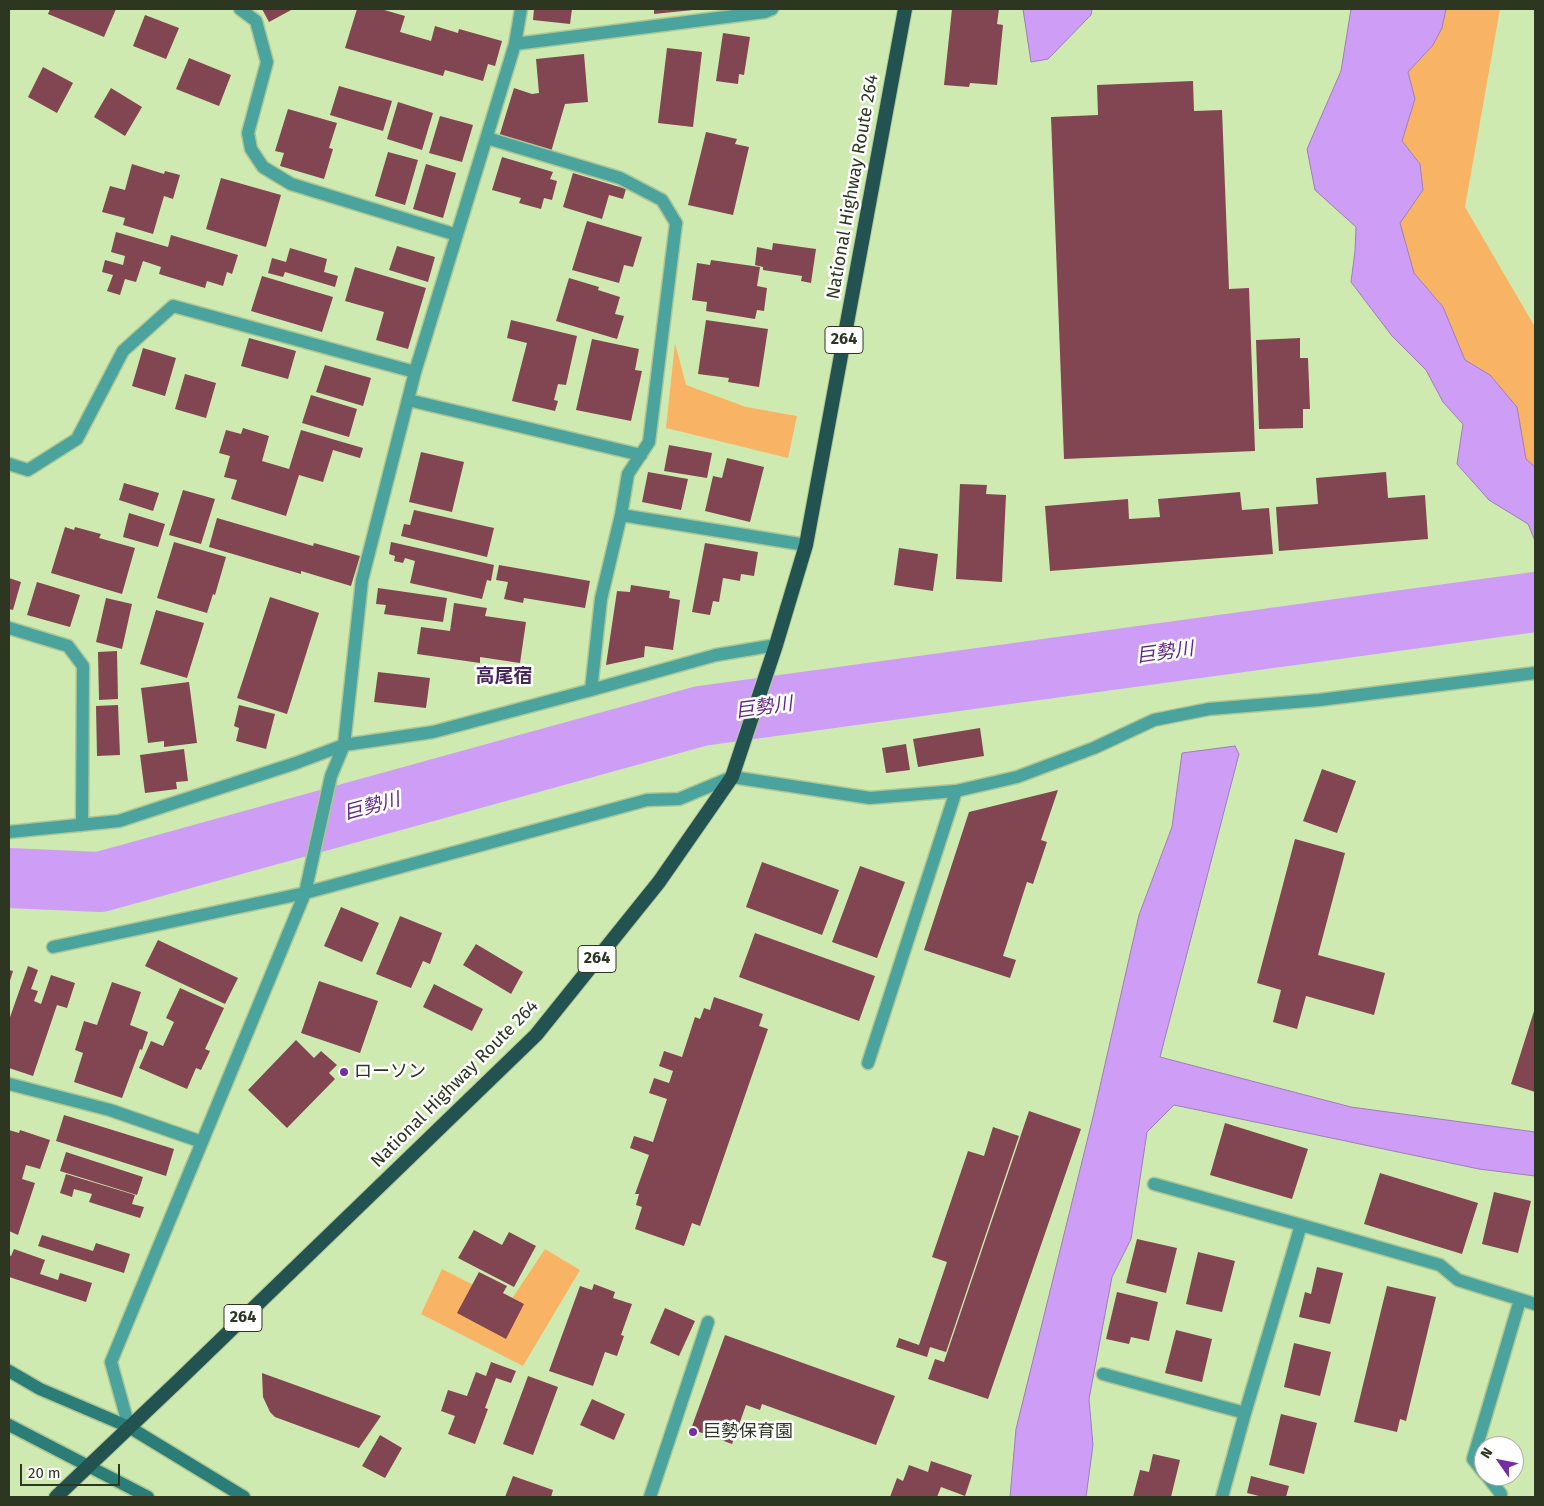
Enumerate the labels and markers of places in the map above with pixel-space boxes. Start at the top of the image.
place label: ローソン [354,1061,426,1083]
marker: ローソン [338,1066,350,1078]
place label: 巨勢保育園 [703,1421,793,1443]
marker: 巨勢保育園 [687,1426,699,1438]

